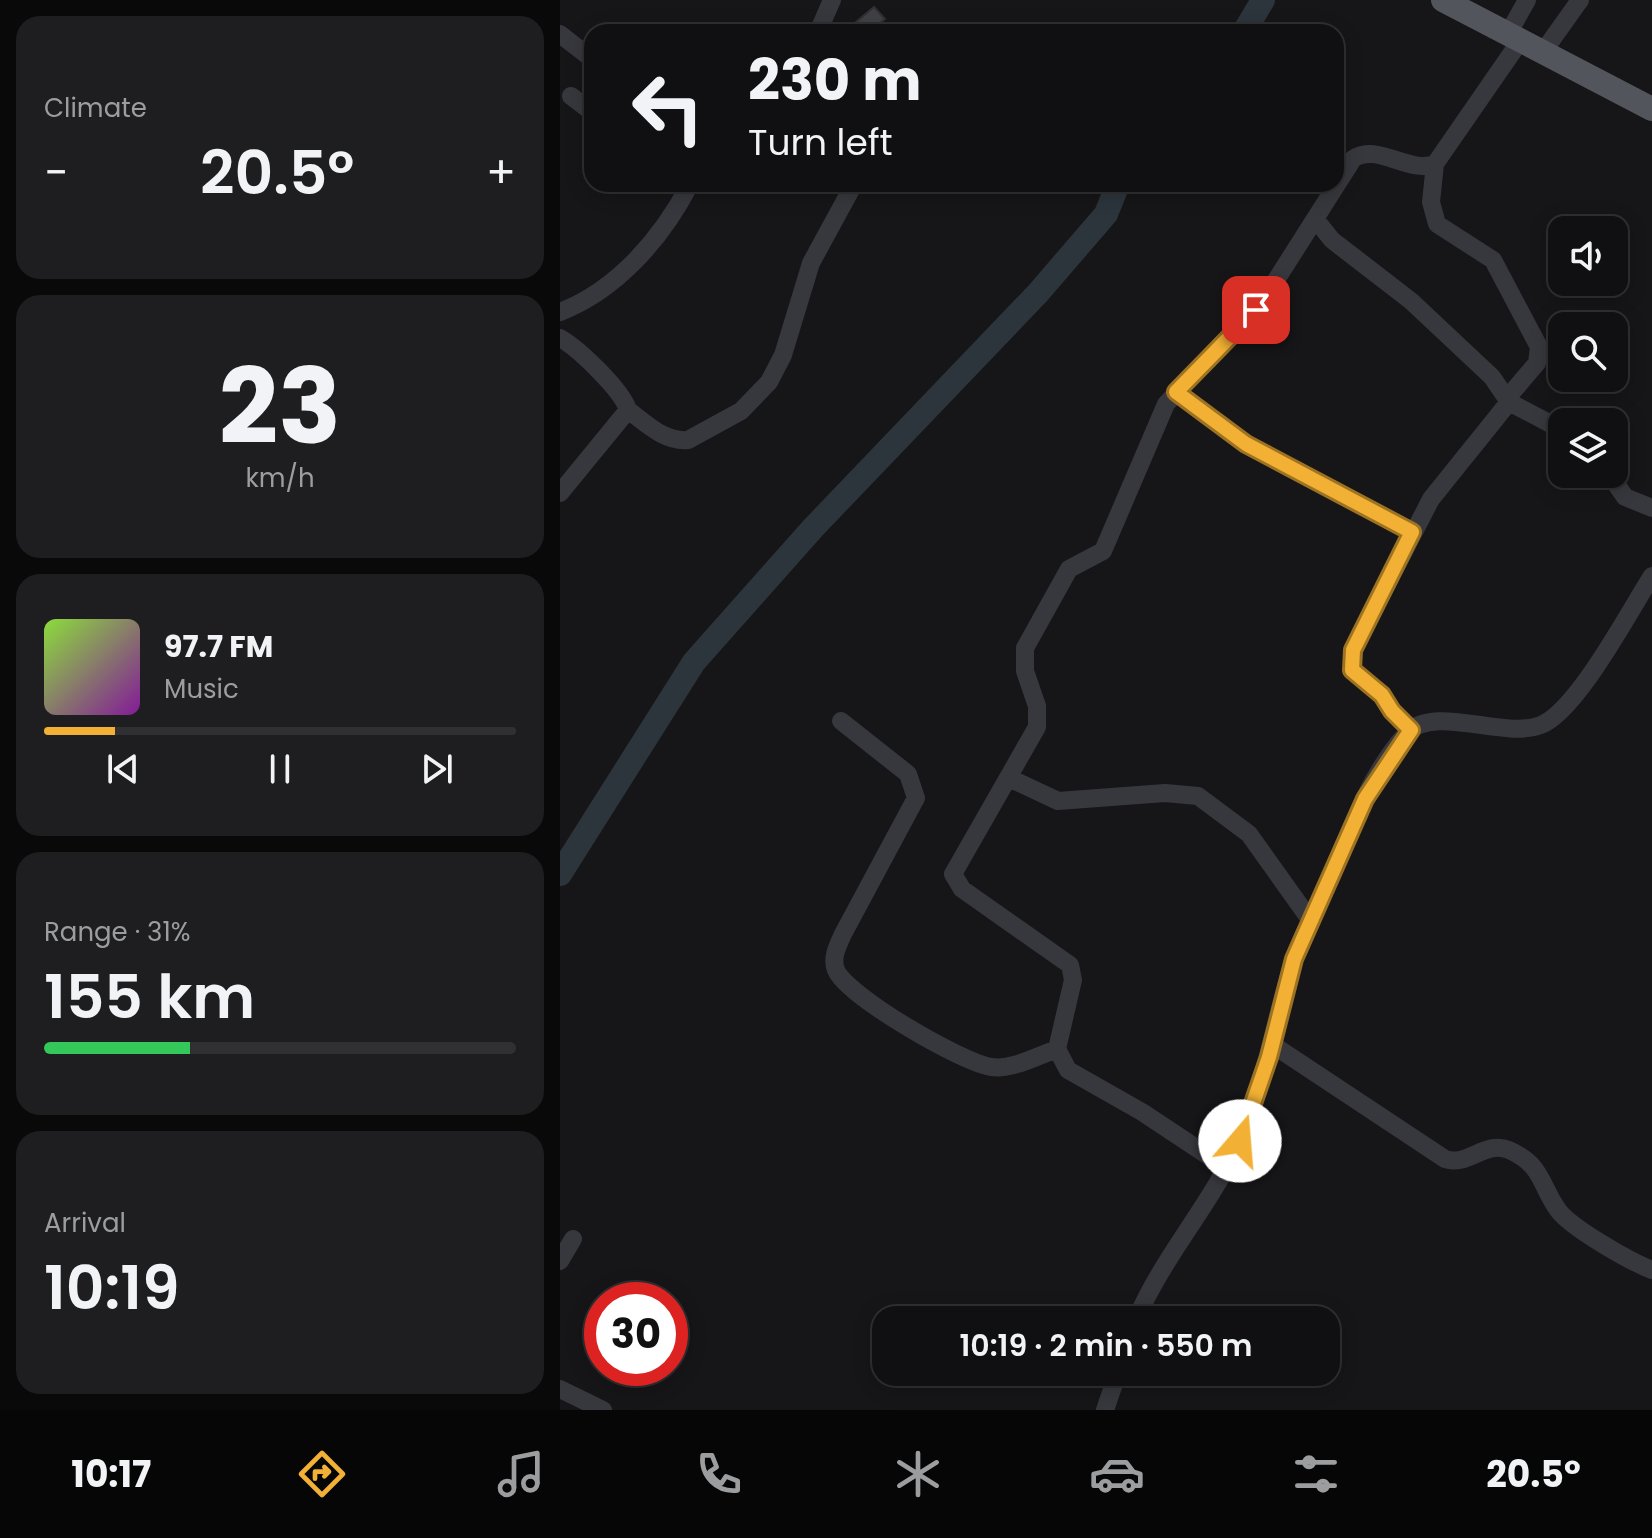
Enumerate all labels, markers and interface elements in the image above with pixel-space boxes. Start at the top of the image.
text: 230 m [748,41,922,120]
icon: left [616,56,720,160]
text: Climate [44,90,147,126]
text: Turn left [748,117,893,168]
text: 20.5° [200,131,354,215]
text: − [44,142,68,203]
text: + [486,142,516,203]
map controls [1548,216,1628,488]
button: sound [1548,216,1628,296]
pin [1222,276,1290,344]
icon: arrive [1234,288,1278,332]
button: search [1548,312,1628,392]
text: 23 [219,334,341,479]
button: layers [1548,408,1628,488]
text: km/h [245,460,315,496]
text: 97.7 FM [164,625,273,668]
text: Music [164,671,239,707]
icon: previous [101,747,145,791]
icon: pause [258,747,302,791]
icon: next [415,747,459,791]
text: Range · 31% [44,914,190,950]
text: 155 km [44,955,255,1039]
position arrow [1198,1099,1282,1183]
text: Arrival [44,1205,126,1241]
text: 10:19 [44,1246,180,1330]
speed limit sign: 30 [584,1282,688,1386]
text: 10:19 · 2 min · 550 m [959,1324,1253,1367]
icon: directions [294,1446,350,1502]
icon: music [493,1446,549,1502]
icon: phone [691,1446,747,1502]
icon: climate [890,1446,946,1502]
icon: car [1089,1446,1145,1502]
icon: filters [1288,1446,1344,1502]
text: 10:17 [71,1449,151,1500]
text: 20.5° [1486,1449,1581,1500]

